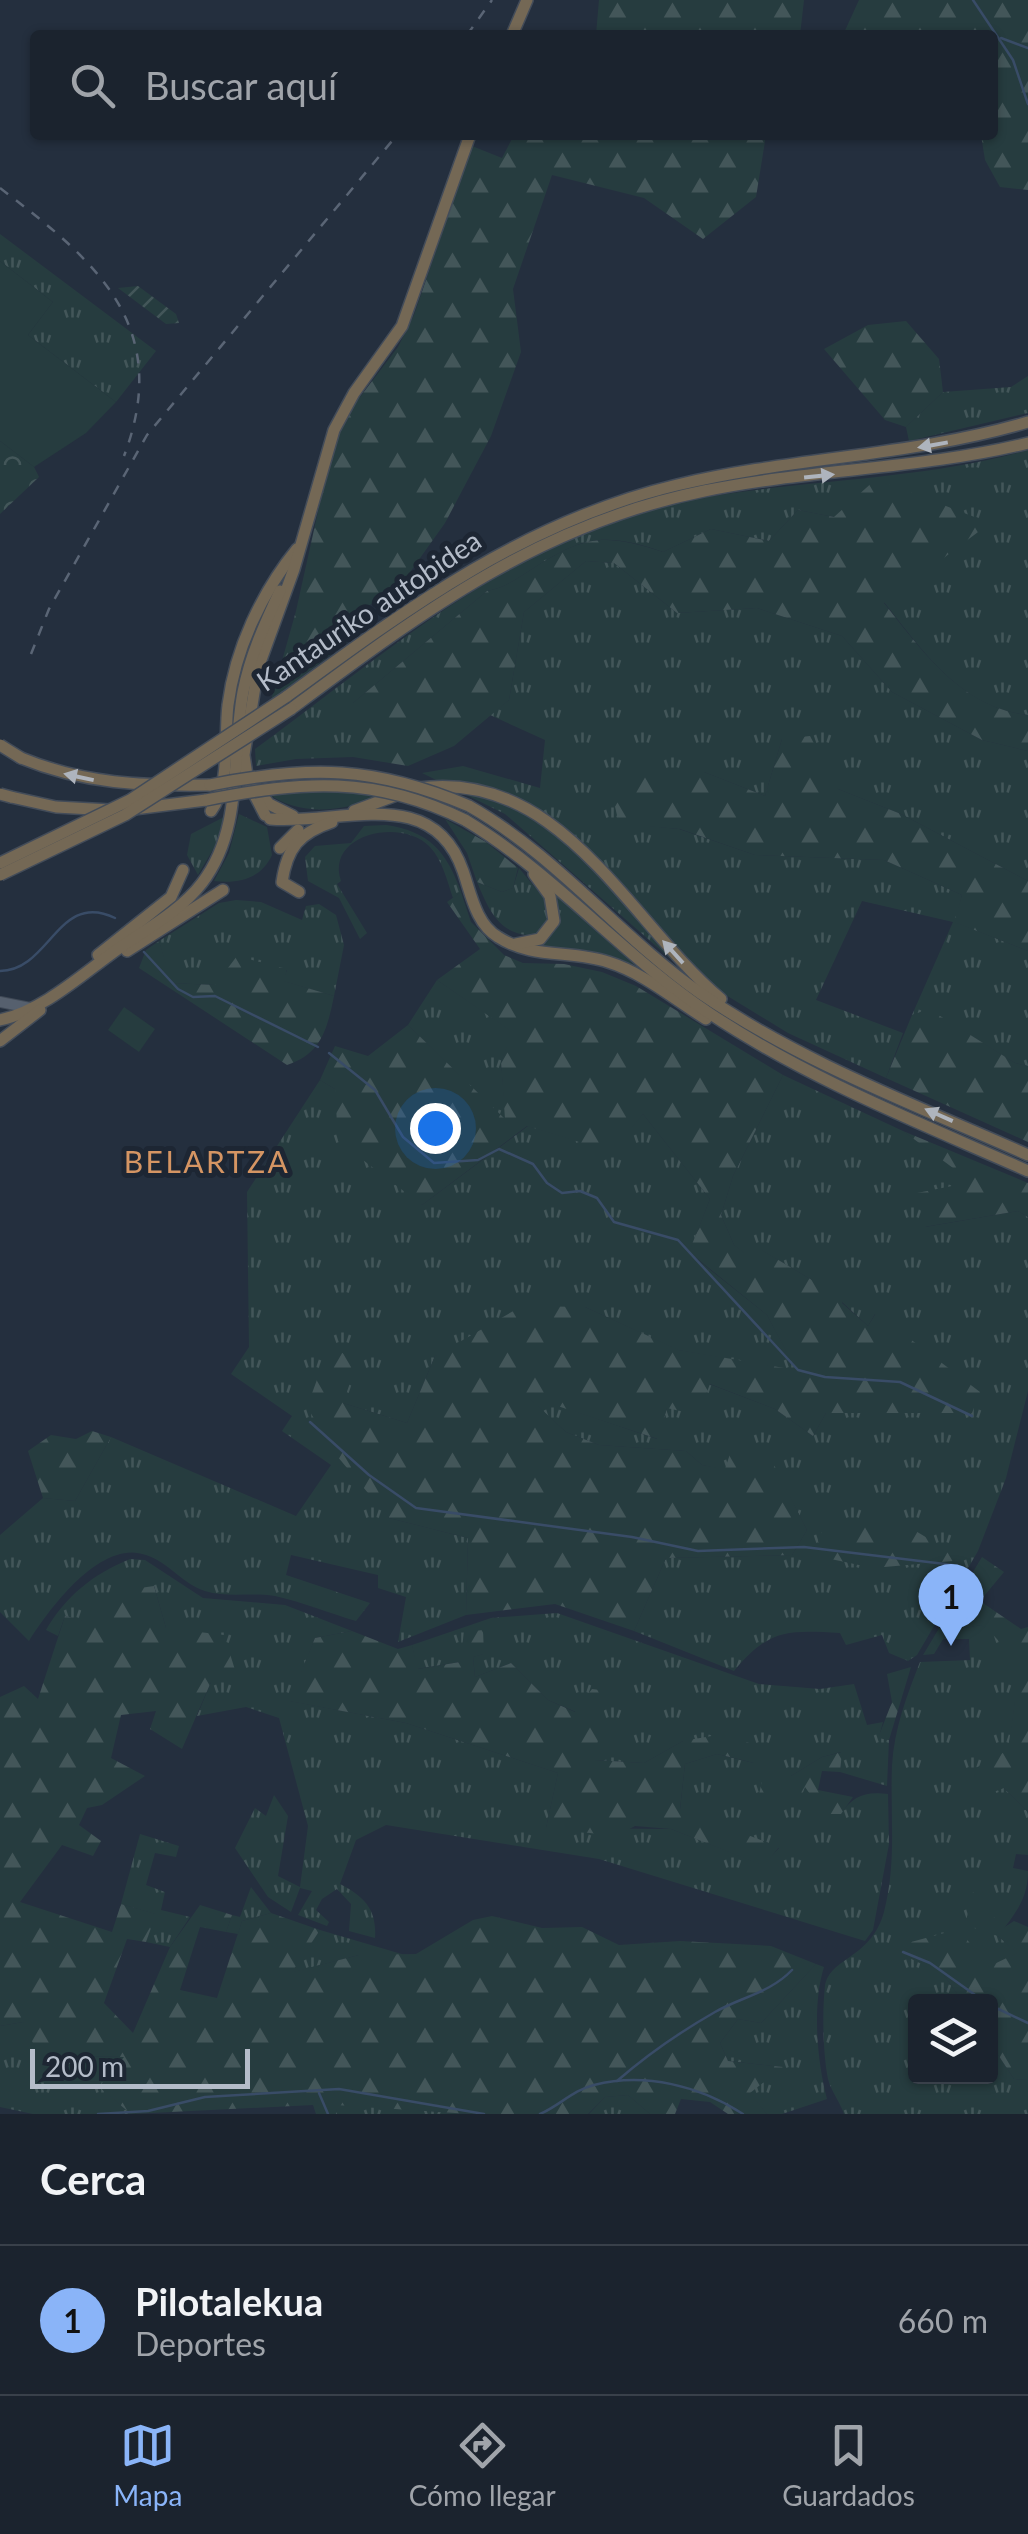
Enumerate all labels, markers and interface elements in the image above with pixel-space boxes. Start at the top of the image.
search box [30,30,998,140]
icon: search [65,58,120,113]
text: Buscar aquí [145,62,337,108]
one-way arrow [917,438,949,453]
one-way arrow [803,468,835,484]
street label: Kantauriko autobidea [250,523,487,698]
one-way arrow [63,769,94,785]
one-way arrow [662,940,684,965]
your location [410,1103,461,1154]
one-way arrow [924,1107,954,1123]
district label: BELARTZA [124,1143,290,1179]
pin: 1 [918,1564,984,1646]
map controls [908,1994,998,2084]
button: layers [908,1994,998,2084]
scale bar [30,2044,250,2088]
text: 200 m [45,2049,124,2083]
text: Cerca [40,2154,146,2204]
text: Pilotalekua [135,2278,323,2324]
text: 1 [63,2301,82,2340]
text: 660 m [898,2301,988,2340]
text: Deportes [135,2324,266,2363]
tab: Mapa [113,2418,182,2512]
tab: Cómo llegar [409,2418,556,2512]
tab: Guardados [782,2418,915,2512]

